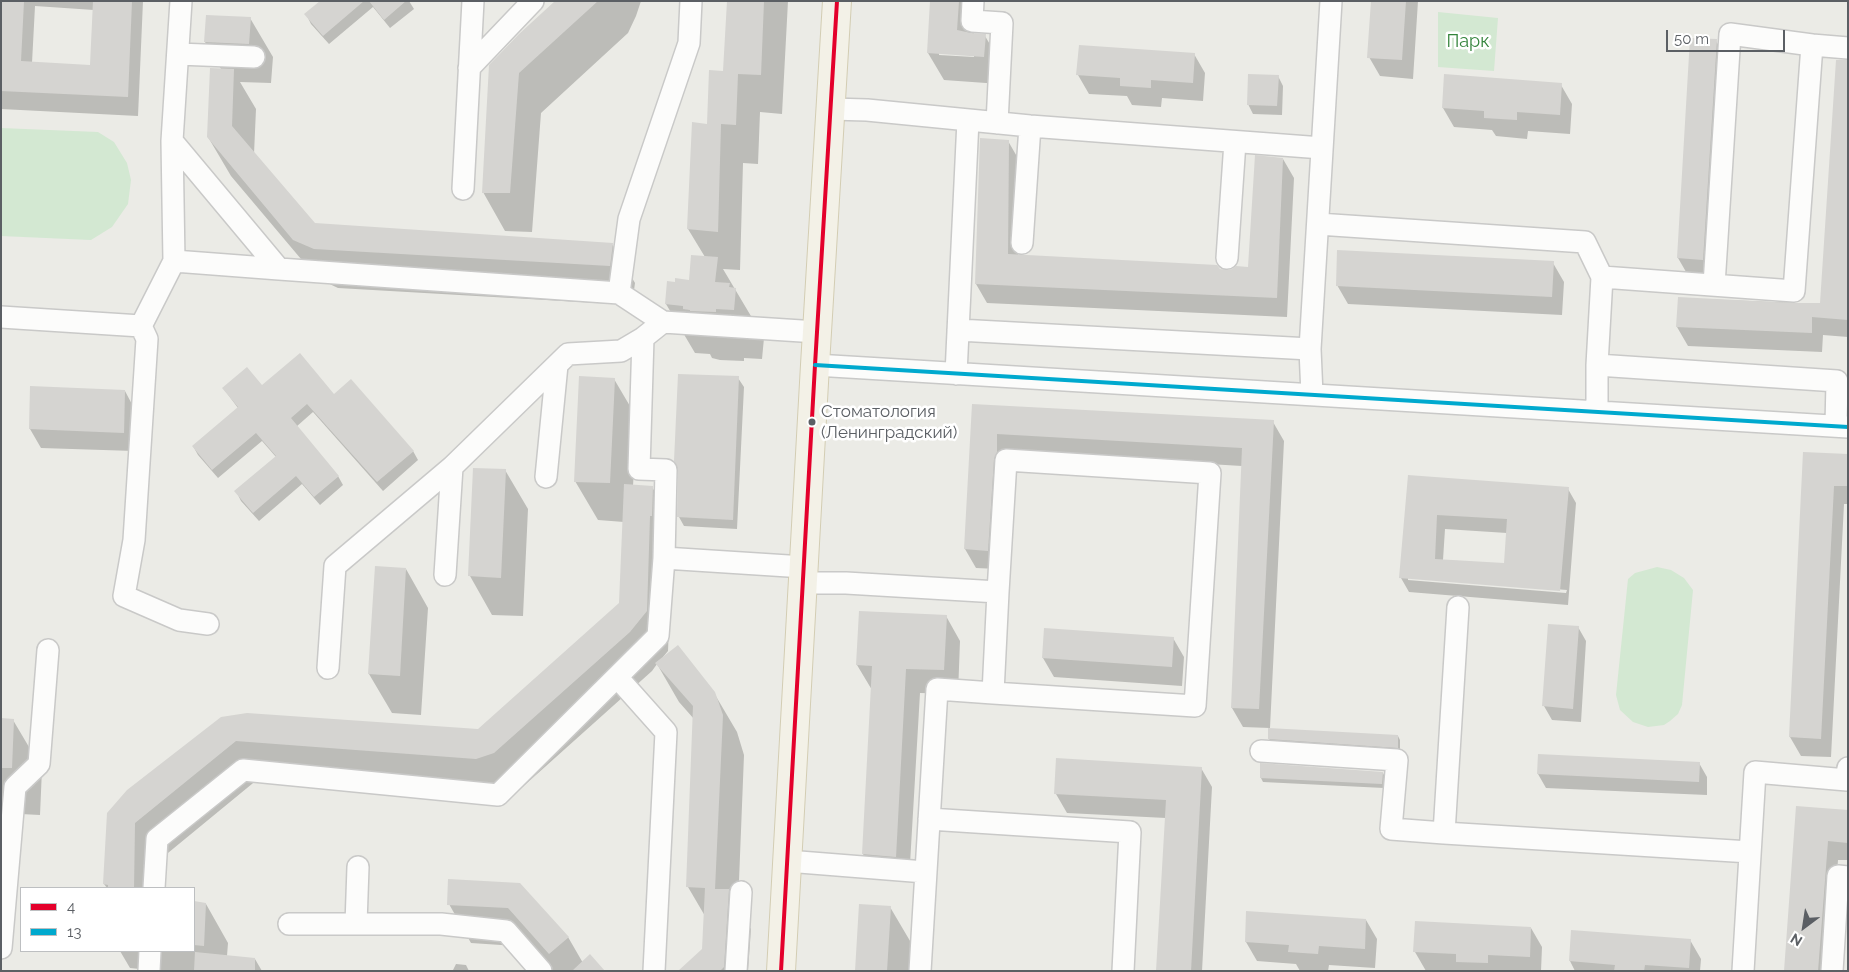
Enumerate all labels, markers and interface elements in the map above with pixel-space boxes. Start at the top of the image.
scale bar [1669,20,1788,52]
text: 50 m [1674,30,1709,48]
park label: Парк [1446,31,1490,53]
place label: Стоматология (Ленинградский) [821,402,957,442]
marker: Стоматология (Ленинградский) [807,417,817,427]
legend [20,887,195,952]
text: 4 [67,898,75,916]
north arrow [1779,902,1829,952]
text: 13 [67,923,81,941]
text: N [1788,930,1805,949]

